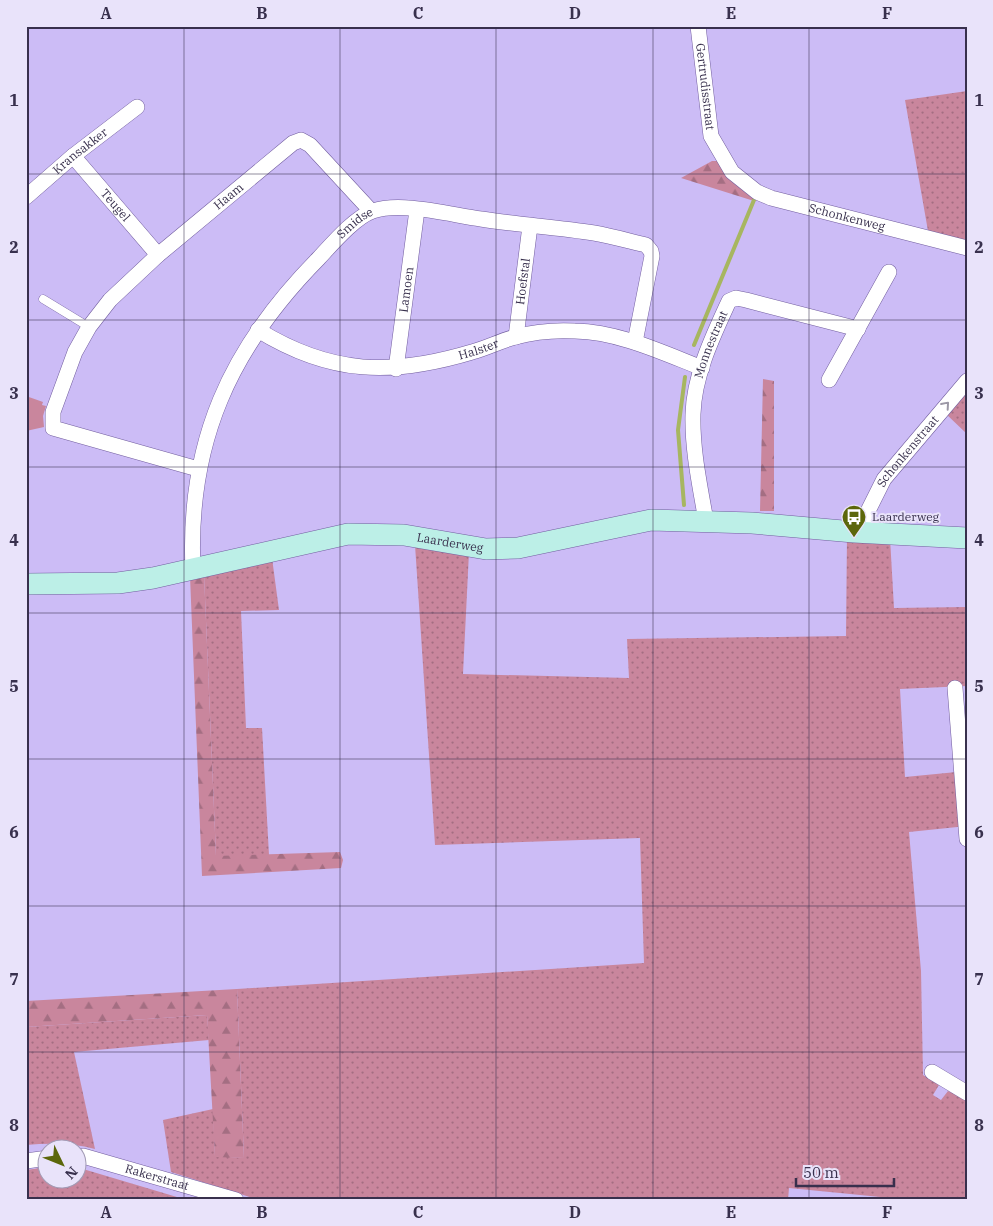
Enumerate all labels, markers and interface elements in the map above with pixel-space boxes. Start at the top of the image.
text: A [100,3,112,23]
text: B [256,3,268,23]
text: C [413,3,423,23]
text: D [569,3,581,23]
text: E [726,3,736,23]
text: F [882,3,892,23]
street label: Gertrudisstraat [693,42,718,131]
text: 1 [9,90,19,110]
text: 1 [974,90,984,110]
street label: Kransakker [49,124,111,177]
street label: Haam [210,179,247,213]
street label: Teugel [98,186,134,224]
street label: Schonkenweg [807,200,887,234]
street label: Smidse [333,204,375,241]
text: 2 [9,237,19,257]
text: 2 [974,237,984,257]
street label: Hoefstal [512,257,533,306]
street label: Lamoen [396,265,416,313]
street label: Monnestraat [691,308,731,380]
street label: Halster [456,335,501,363]
text: 3 [9,383,19,403]
text: 3 [974,383,984,403]
one-way arrow [940,402,948,411]
street label: Schonkenstraat [873,412,941,489]
bus stop icon: Laarderweg [841,504,867,538]
place label: Laarderweg [872,509,940,524]
street label: Laarderweg [416,529,485,556]
text: 4 [9,530,19,550]
text: 4 [974,530,984,550]
text: 5 [9,676,19,696]
text: 5 [974,676,984,696]
text: 6 [9,822,19,842]
text: 6 [974,822,984,842]
text: 7 [9,969,19,989]
text: 7 [974,969,984,989]
text: 8 [9,1115,19,1135]
text: 8 [974,1115,984,1135]
north arrow [38,1138,88,1188]
scale bar [796,1156,893,1188]
street label: Rakerstraat [123,1160,191,1193]
text: N [61,1163,82,1183]
text: 50 m [803,1163,839,1182]
text: A [100,1202,112,1222]
text: B [256,1202,268,1222]
text: C [413,1202,423,1222]
text: D [569,1202,581,1222]
text: E [726,1202,736,1222]
text: F [882,1202,892,1222]

